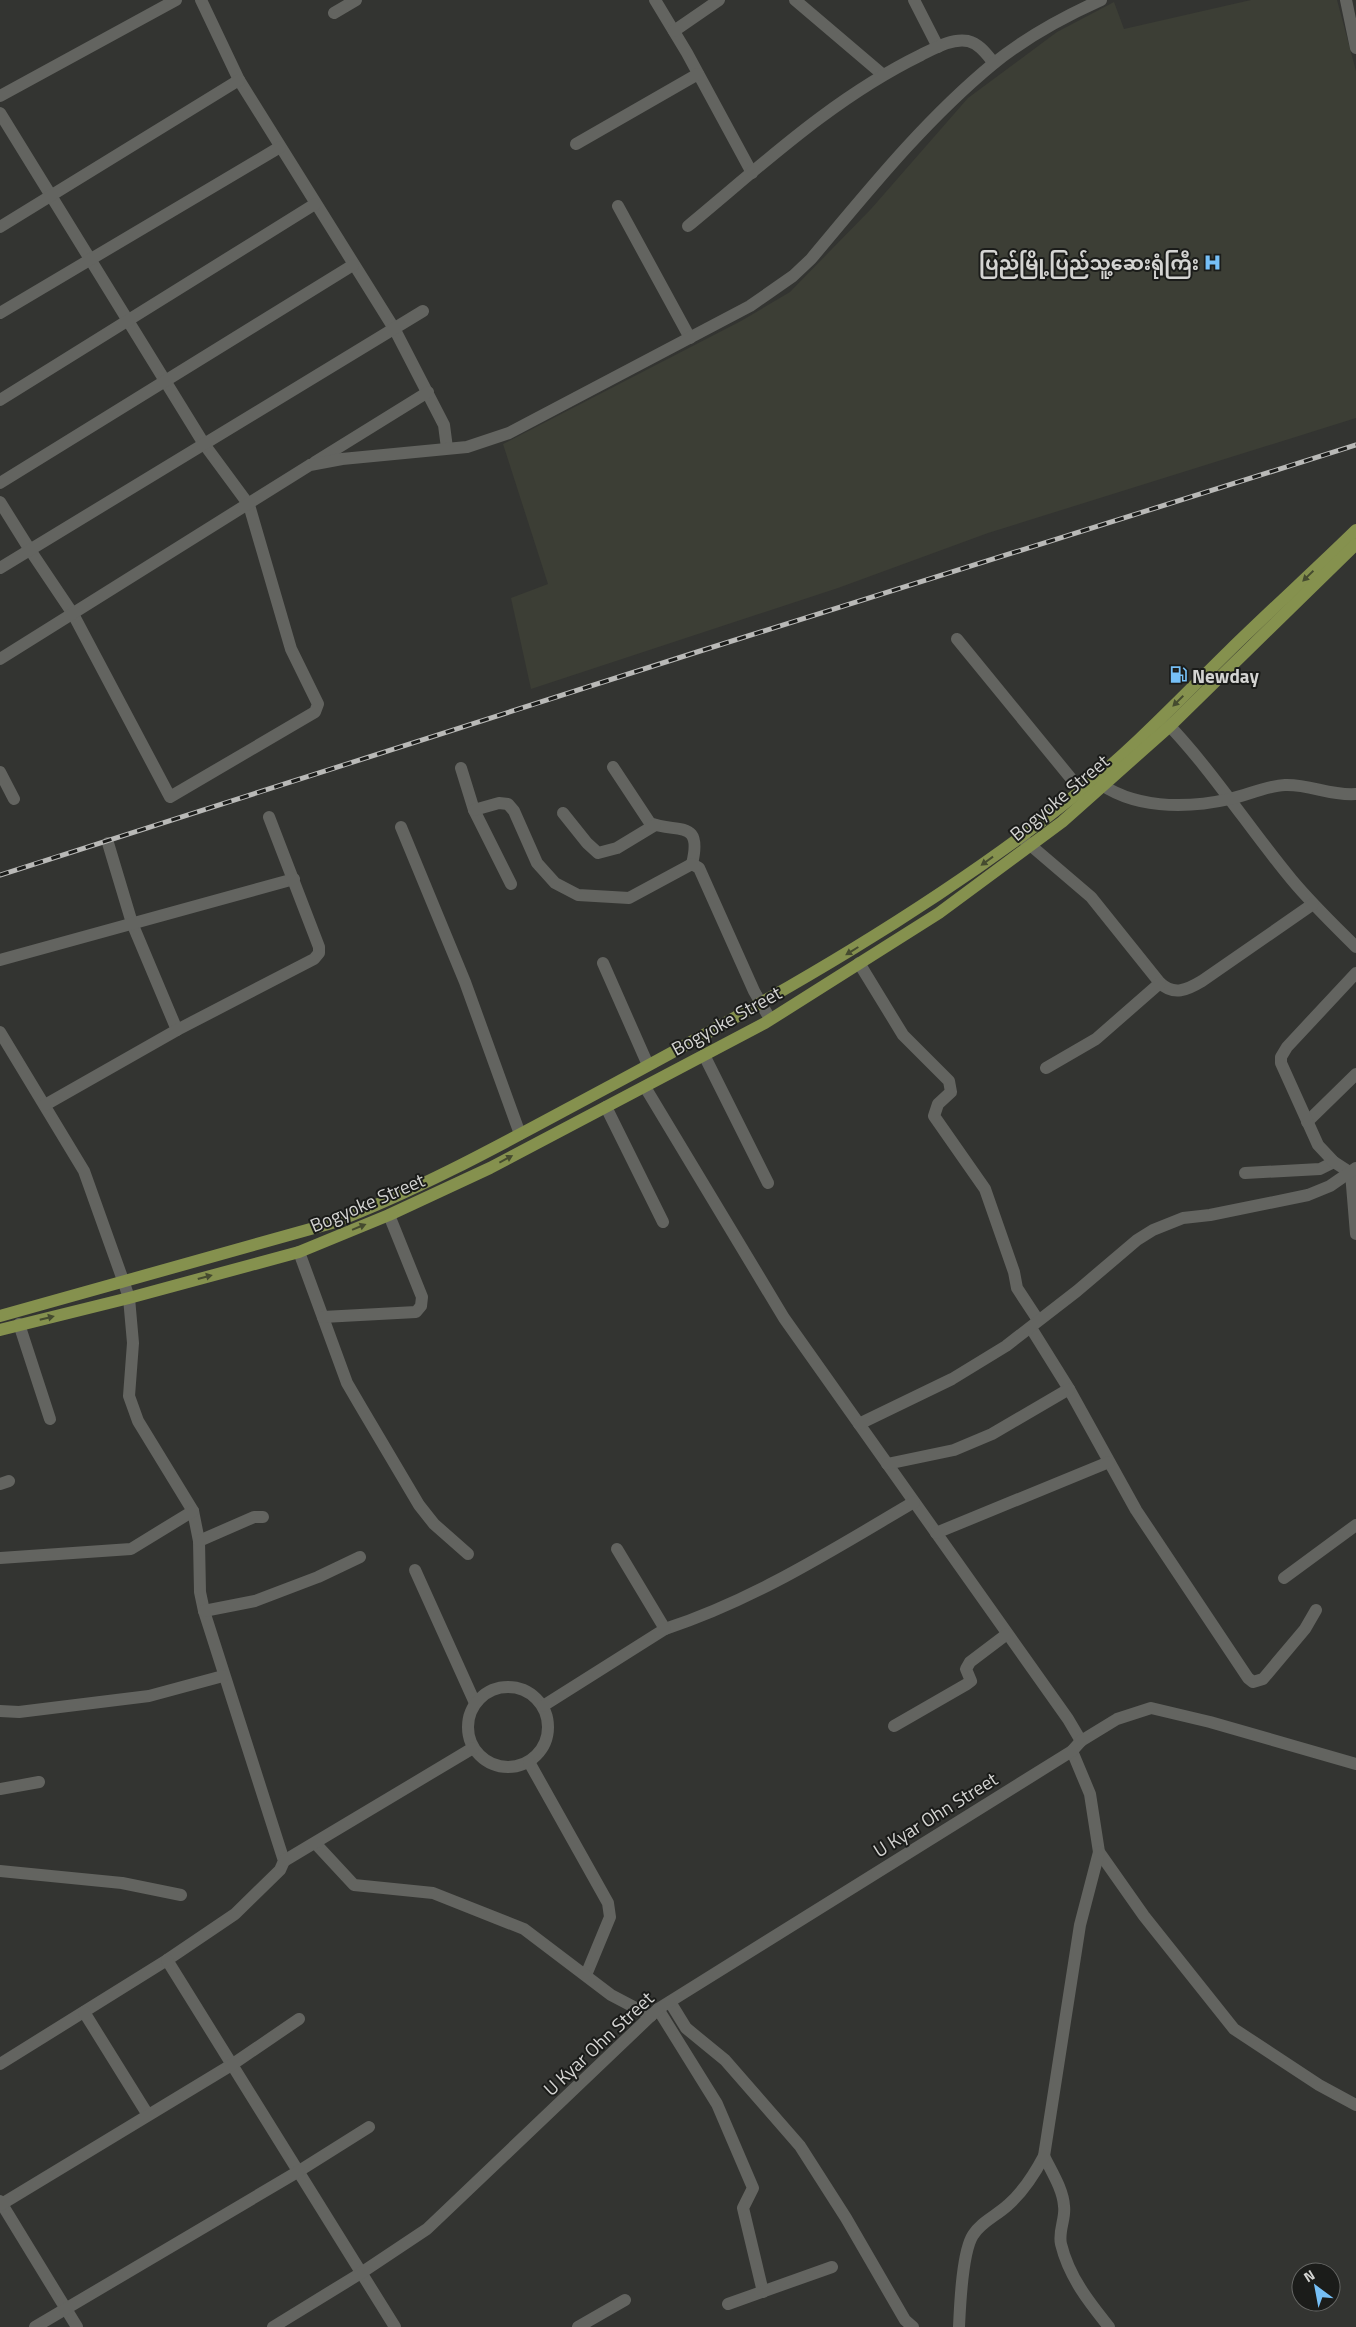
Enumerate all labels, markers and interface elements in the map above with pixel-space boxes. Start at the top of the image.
place label: ပြည်မြို့ပြည်သူ့ဆေးရုံကြီး [979,248,1199,279]
hospital icon: ပြည်မြို့ပြည်သူ့ဆေးရုံကြီး [1203,252,1223,272]
one-way arrow [1303,570,1315,582]
place label: Newday [1192,661,1259,690]
fuel station icon: Newday [1168,665,1188,685]
one-way arrow [1173,695,1185,707]
street label: Bogyoke Street [1003,746,1115,847]
one-way arrow [980,856,994,866]
one-way arrow [845,946,858,955]
street label: Bogyoke Street [666,978,787,1062]
one-way arrow [499,1155,514,1163]
street label: Bogyoke Street [305,1165,429,1239]
one-way arrow [352,1223,367,1231]
one-way arrow [197,1273,212,1281]
one-way arrow [40,1314,55,1322]
street label: U Kyar Ohn Street [867,1764,1003,1864]
street label: U Kyar Ohn Street [536,1984,660,2102]
north arrow [1291,2262,1341,2312]
text: N [1299,2264,1319,2287]

